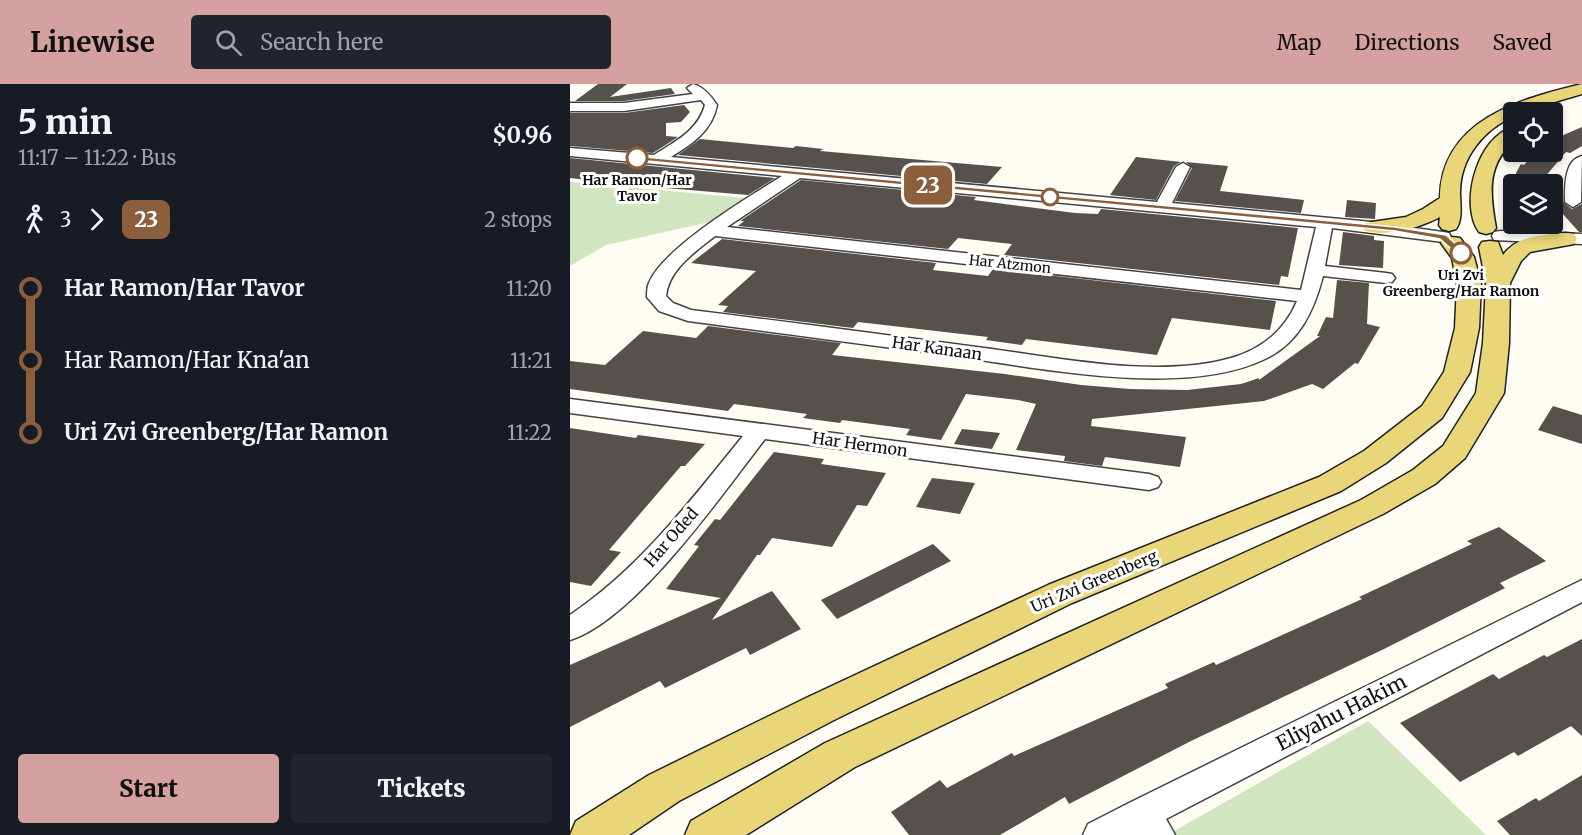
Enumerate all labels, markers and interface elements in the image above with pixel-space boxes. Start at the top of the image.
search box [191,15,611,69]
text: Linewise [30,24,155,60]
icon: search [212,26,245,59]
text: Search here [260,28,383,56]
text: Map [1277,29,1321,56]
text: Directions [1354,29,1459,56]
text: Saved [1492,29,1552,56]
text: 5 min [18,102,112,143]
map controls [1503,102,1563,234]
button: locate [1503,102,1563,162]
text: $0.96 [492,121,552,149]
text: 11:17 – 11:22 · Bus [18,145,176,170]
marker: Har Ramon/Har Tavor [626,147,648,169]
line badge: 23 [901,166,955,204]
place label: Har Ramon/Har Tavor [582,171,692,205]
text: 23 [916,172,940,199]
button: layers [1503,174,1563,234]
unlabelled marker [1041,188,1059,206]
icon: walk [18,203,51,236]
icon: forward [80,203,113,236]
text: 23 [134,206,158,233]
text: 3 [60,207,71,232]
text: 2 stops [484,207,552,232]
marker: Uri Zvi Greenberg/Har Ramon [1450,242,1472,264]
street label: Har Atzmon [968,251,1052,277]
place label: Uri Zvi Greenberg/Har Ramon [1383,266,1540,300]
text: Har Ramon/Har Tavor [64,274,305,302]
text: 11:20 [506,276,552,301]
street label: Har Kanaan [891,332,984,364]
text: Har Ramon/Har Kna'an [64,346,310,374]
text: 11:21 [510,348,552,373]
text: Uri Zvi Greenberg/Har Ramon [64,418,388,446]
text: 11:22 [507,420,552,445]
street label: Har Hermon [811,427,909,461]
street label: Har Oded [640,503,702,571]
street label: Uri Zvi Greenberg [1028,545,1161,617]
street label: Eliyahu Hakim [1272,668,1411,756]
button: Start [18,754,279,823]
button: Tickets [291,754,552,823]

